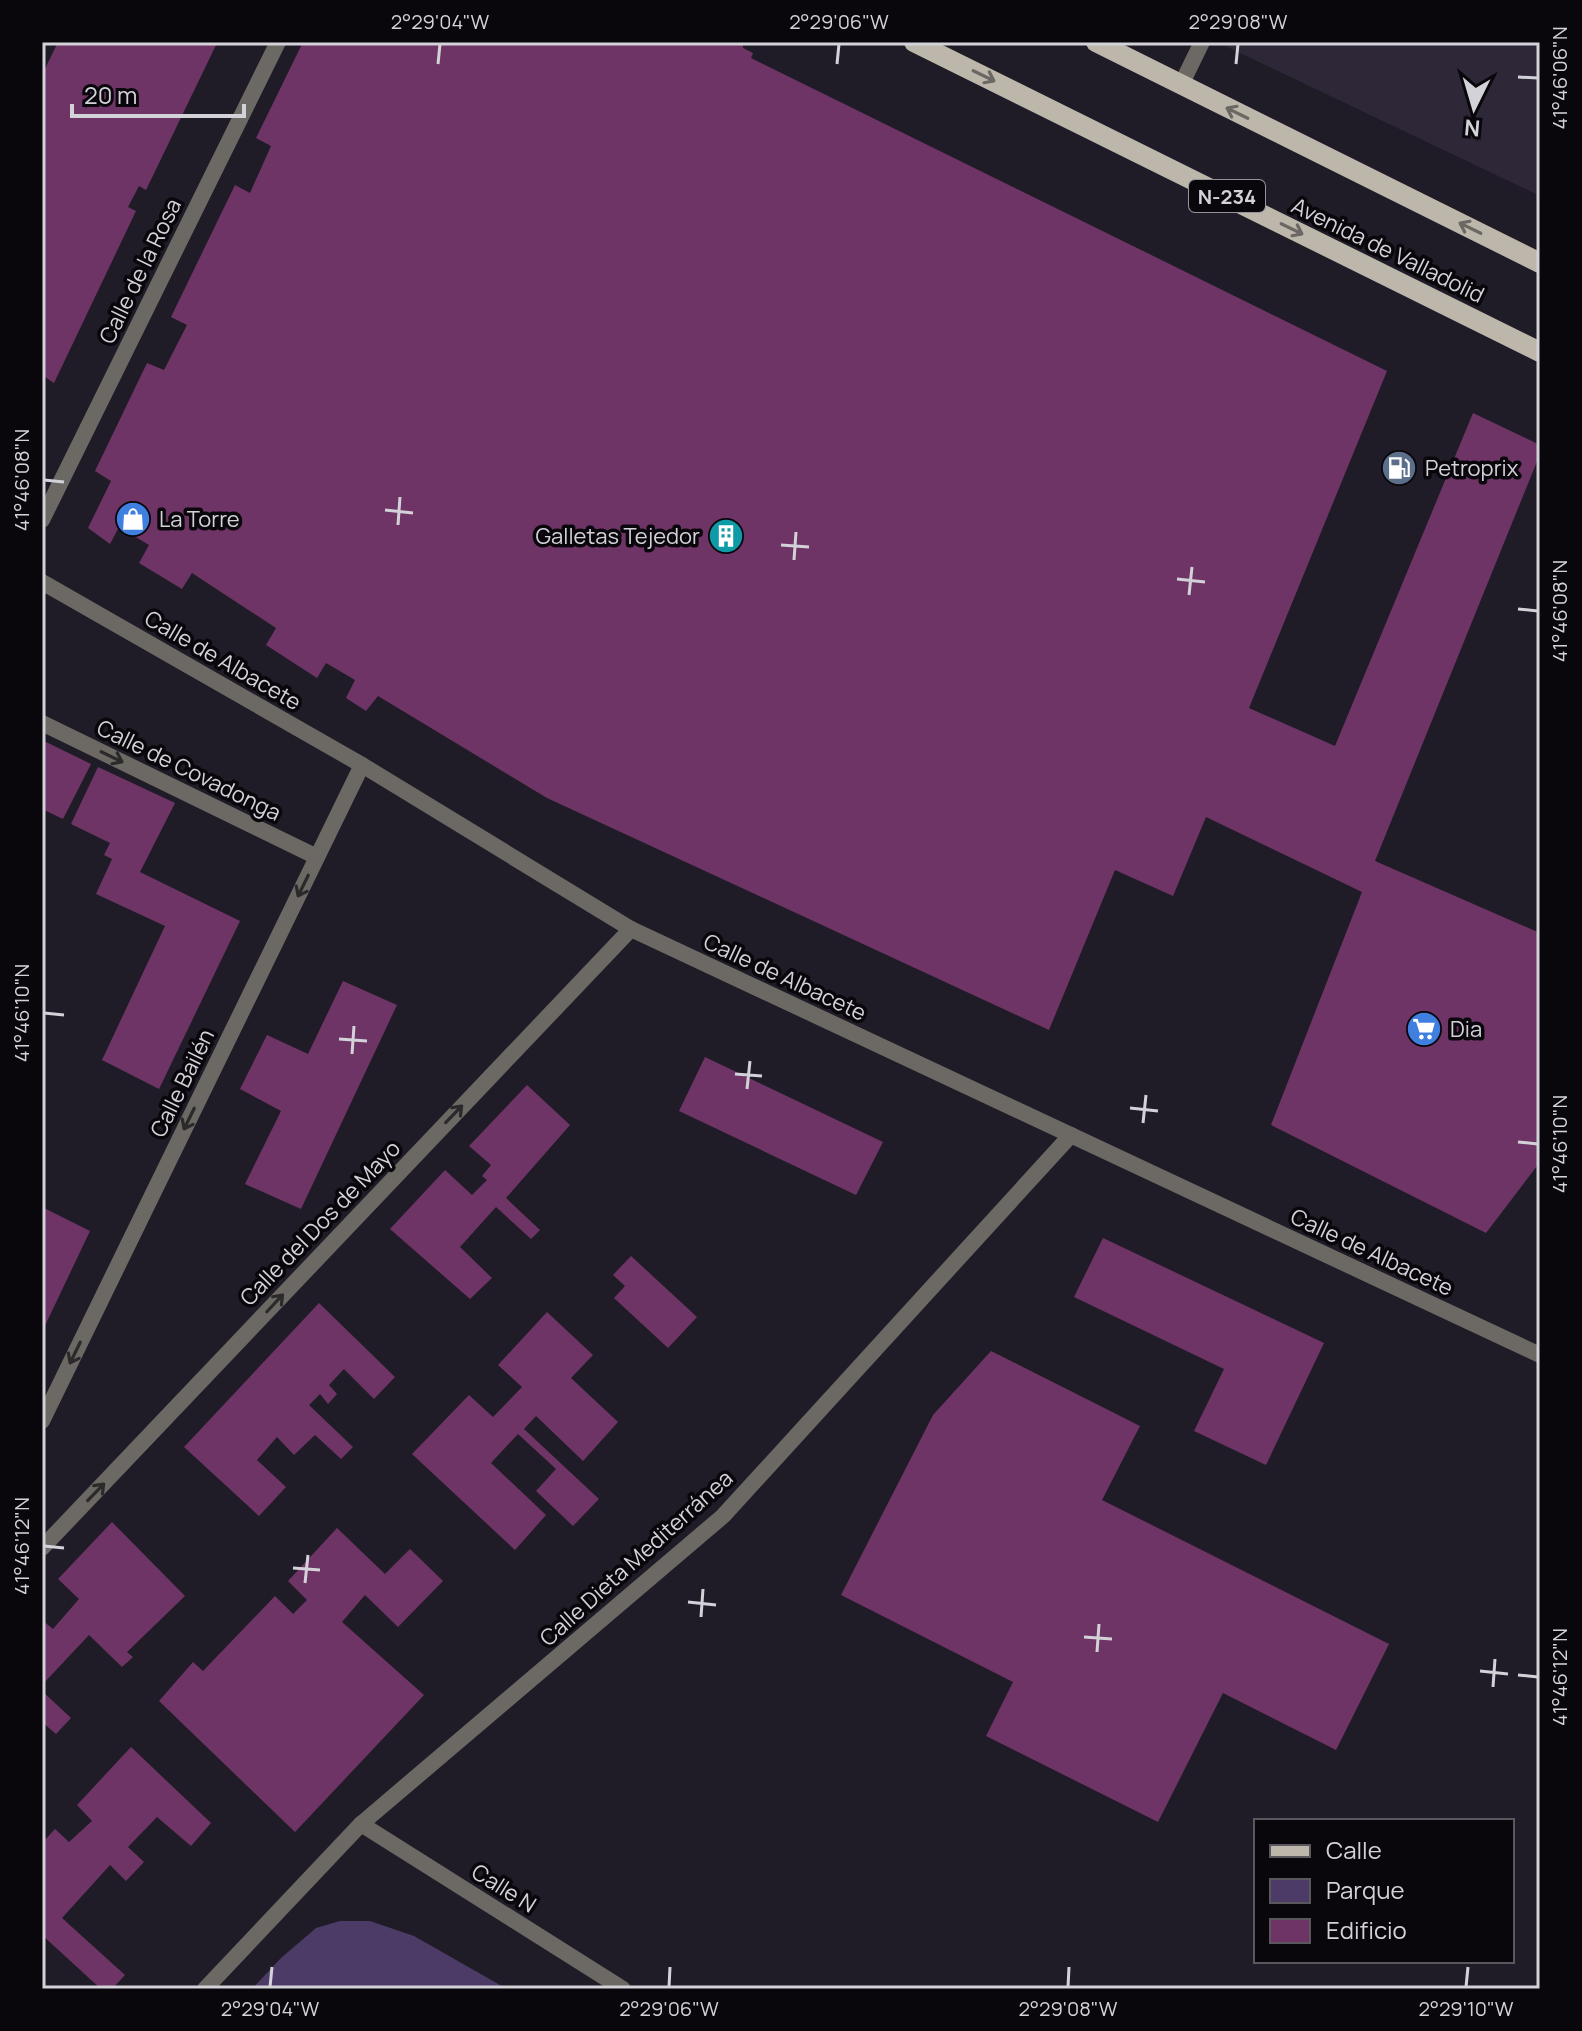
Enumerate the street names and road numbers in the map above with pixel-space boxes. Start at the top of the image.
road number: N-234 [1189,180,1265,212]
street label: Avenida de Valladolid [1287,190,1489,310]
street label: Calle de la Rosa [92,193,188,349]
street label: Calle de Albacete [139,603,307,717]
street label: Calle de Covadonga [92,712,286,828]
street label: Calle de Albacete [699,926,871,1028]
street label: Calle Bailén [143,1024,221,1142]
street label: Calle del Dos de Mayo [233,1134,407,1312]
street label: Calle de Albacete [1286,1201,1458,1303]
street label: Calle Dieta Mediterránea [533,1463,739,1653]
street label: Calle N [466,1857,542,1919]

